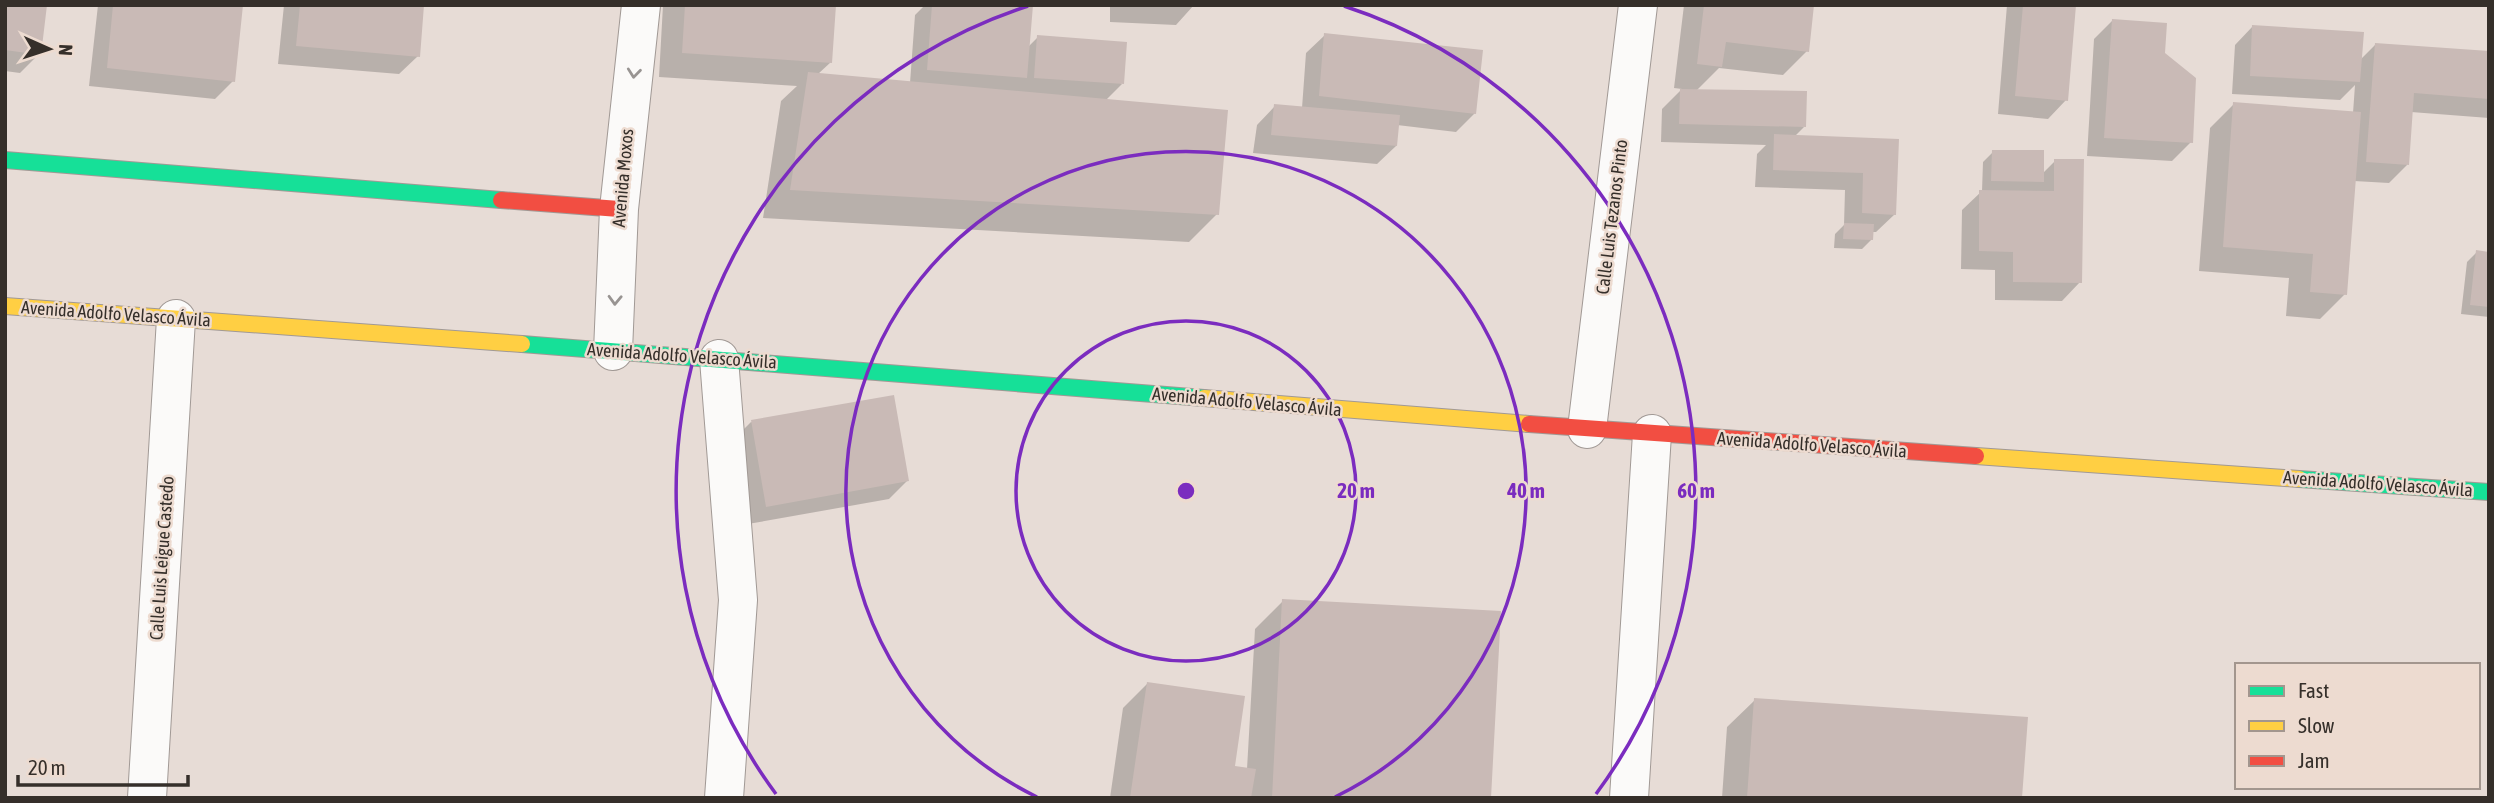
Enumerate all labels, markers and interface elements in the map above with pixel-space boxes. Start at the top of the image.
north arrow [14,14,84,84]
text: N [55,44,77,56]
one-way arrow [626,67,641,79]
street label: Avenida Moxos [608,128,637,228]
street label: Calle Luis Tezanos Pinto [1592,138,1631,296]
one-way arrow [608,294,623,305]
street label: Avenida Adolfo Velasco Ávila [21,296,212,331]
street label: Avenida Adolfo Velasco Ávila [587,338,778,373]
street label: Avenida Adolfo Velasco Ávila [1151,383,1343,420]
street label: Avenida Adolfo Velasco Ávila [1717,427,1908,462]
street label: Avenida Adolfo Velasco Ávila [2283,466,2474,501]
street label: Calle Luis Leigue Castedo [145,475,178,641]
text: 20 m [1337,478,1375,502]
text: 40 m [1506,478,1545,502]
text: 60 m [1677,478,1715,502]
centre of rings [1174,479,1198,503]
legend [2235,663,2480,789]
text: Fast [2298,678,2329,702]
text: Slow [2298,713,2335,737]
scale bar [18,744,187,788]
text: Jam [2298,748,2330,772]
text: 20 m [28,755,66,779]

